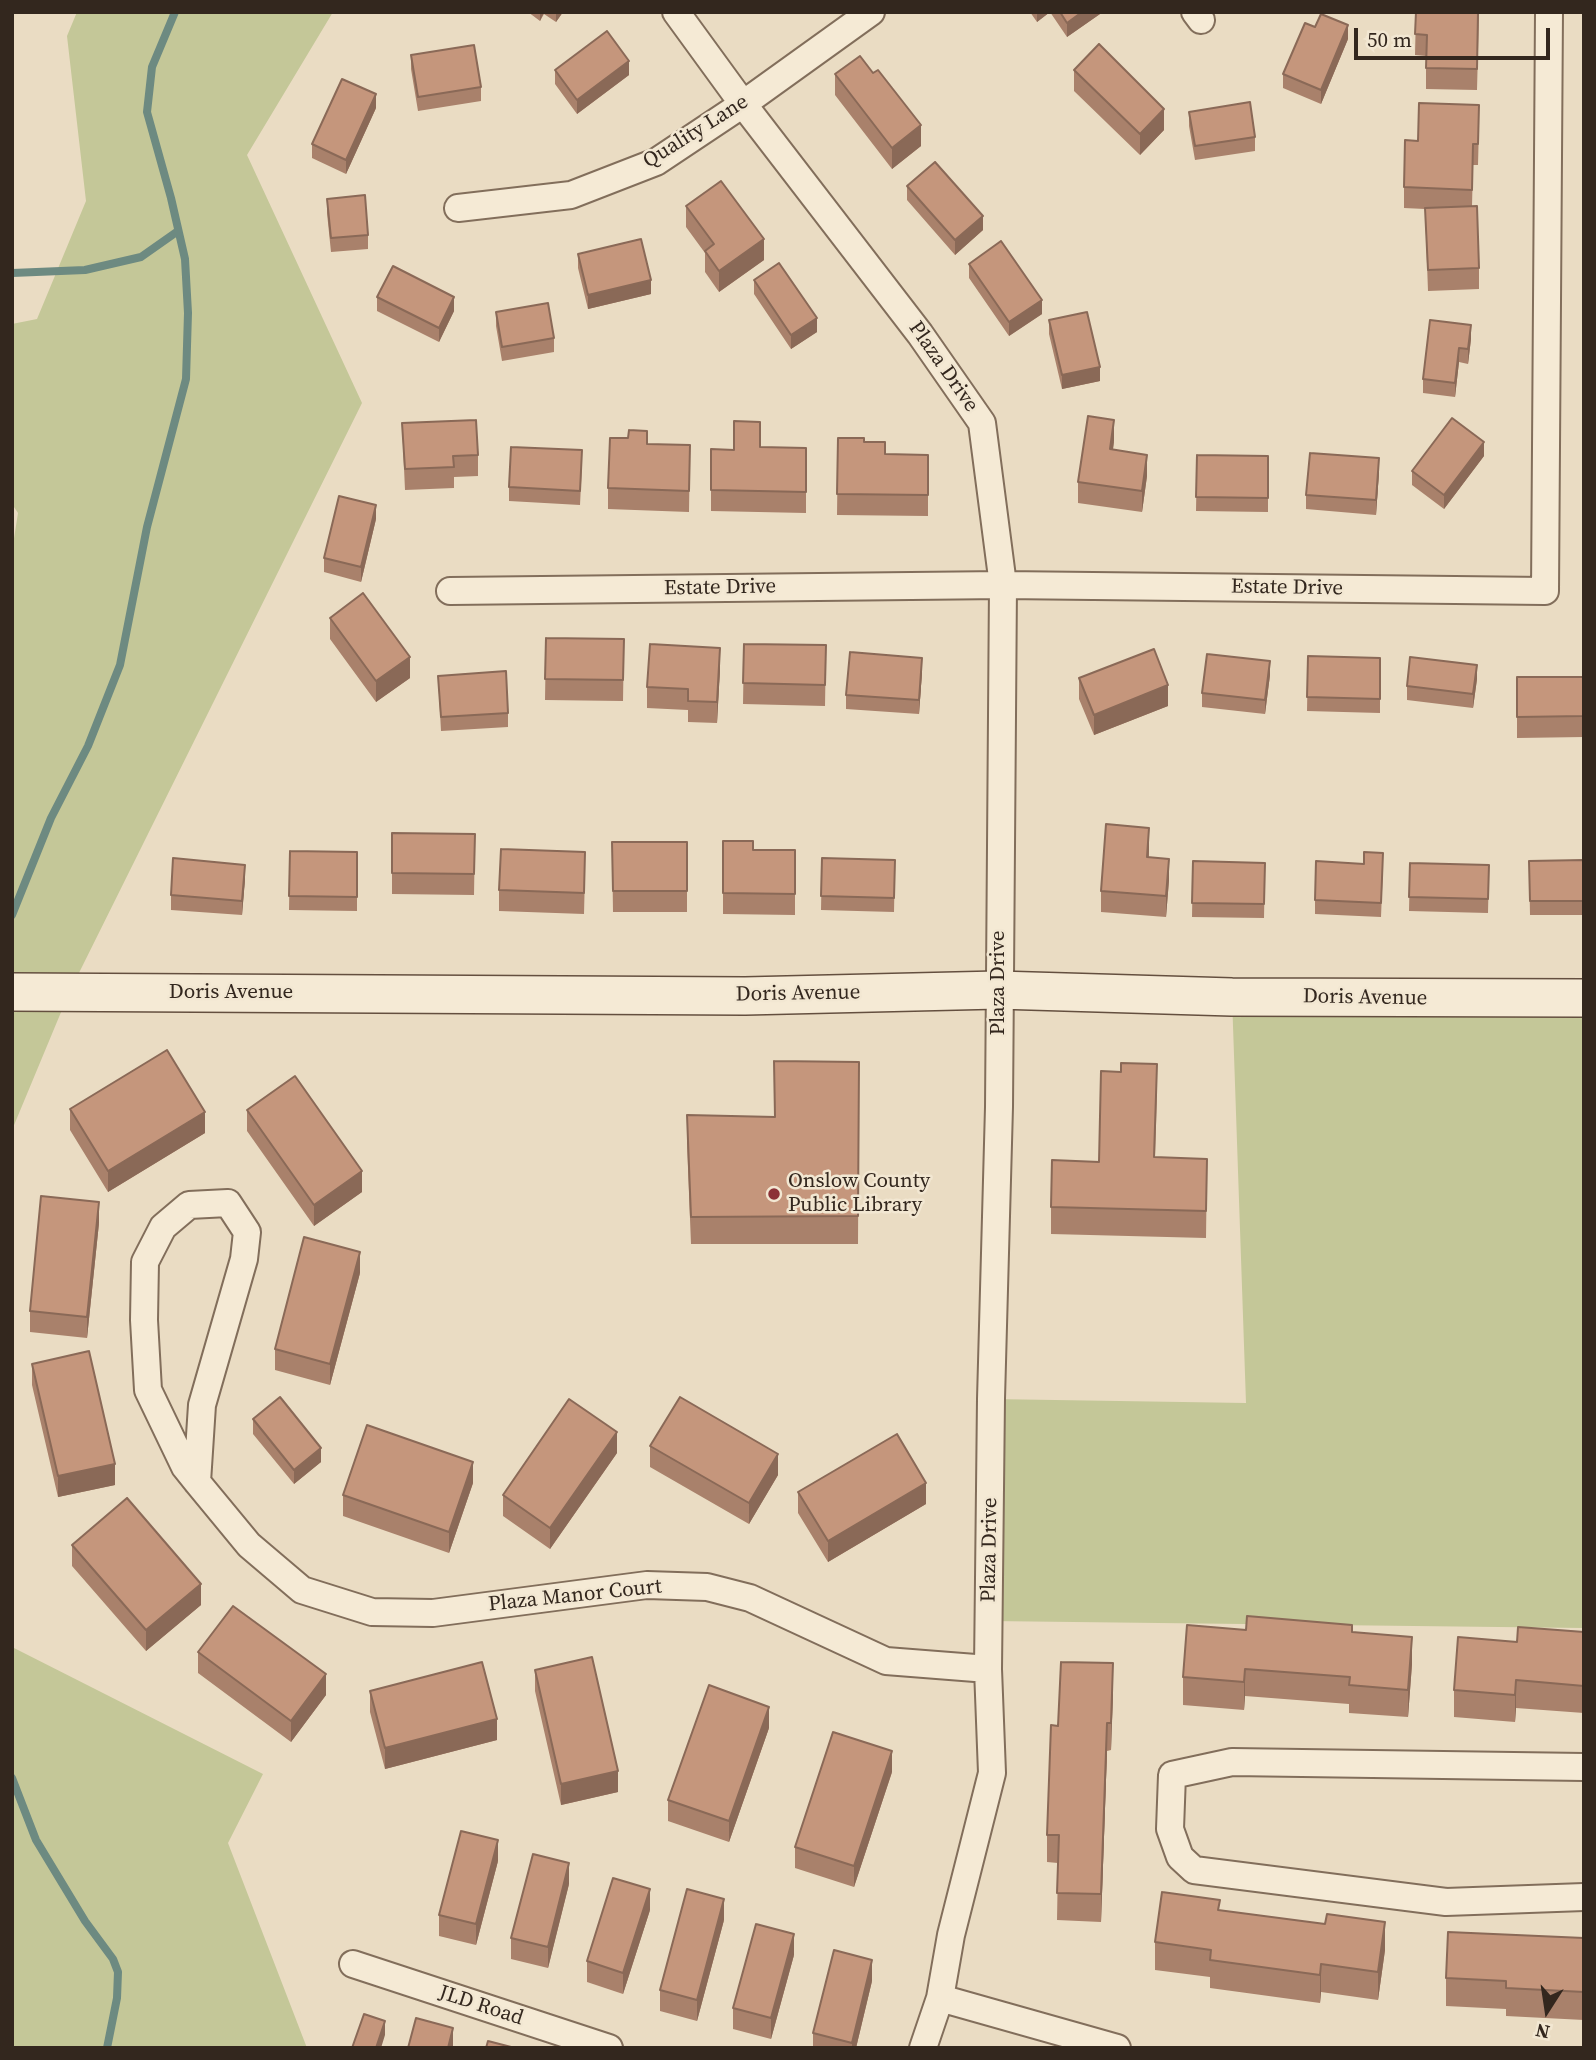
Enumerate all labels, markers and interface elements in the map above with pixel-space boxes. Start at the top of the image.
scale bar [1358,14,1554,58]
text: 50 m [1367,25,1412,54]
street label: Quality Lane [639,90,753,174]
street label: Plaza Drive [903,317,983,417]
street label: Estate Drive [664,574,776,602]
street label: Estate Drive [1231,574,1343,602]
street label: Plaza Drive [986,931,1012,1035]
street label: Doris Avenue [169,980,293,1006]
street label: Doris Avenue [736,980,860,1008]
street label: Doris Avenue [1303,984,1427,1012]
place label: Onslow County Public Library [788,1169,930,1219]
marker: Onslow County Public Library [766,1186,782,1202]
street label: Plaza Drive [976,1497,1004,1603]
street label: Plaza Manor Court [487,1574,663,1618]
north arrow [1512,1976,1582,2046]
street label: JLD Road [436,1981,526,2031]
text: N [1533,2017,1552,2046]

